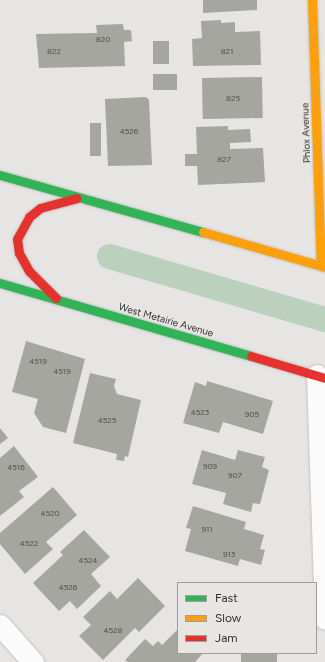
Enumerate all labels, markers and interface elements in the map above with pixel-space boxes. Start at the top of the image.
house number: 820 [96,35,110,45]
house number: 822 [47,47,61,57]
house number: 821 [221,47,233,57]
house number: 825 [226,94,240,104]
street label: Phlox Avenue [299,103,313,163]
house number: 4526 [120,127,138,137]
house number: 827 [217,155,231,165]
street label: West Metairie Avenue [117,301,215,339]
house number: 4519 [29,357,47,367]
house number: 4519 [53,367,71,377]
house number: 4523 [191,408,209,418]
house number: 905 [245,410,259,420]
house number: 4525 [98,416,116,426]
house number: 909 [203,462,217,472]
house number: 4516 [7,463,25,473]
house number: 907 [228,471,242,481]
house number: 4520 [40,509,60,519]
house number: 911 [201,525,213,535]
house number: 4522 [20,539,38,549]
house number: 913 [223,550,235,560]
house number: 4524 [78,556,98,566]
legend [177,582,317,654]
house number: 4526 [59,583,77,593]
text: Fast [215,591,238,605]
text: Slow [215,611,241,625]
house number: 4528 [104,626,122,636]
text: Jam [215,631,238,645]

